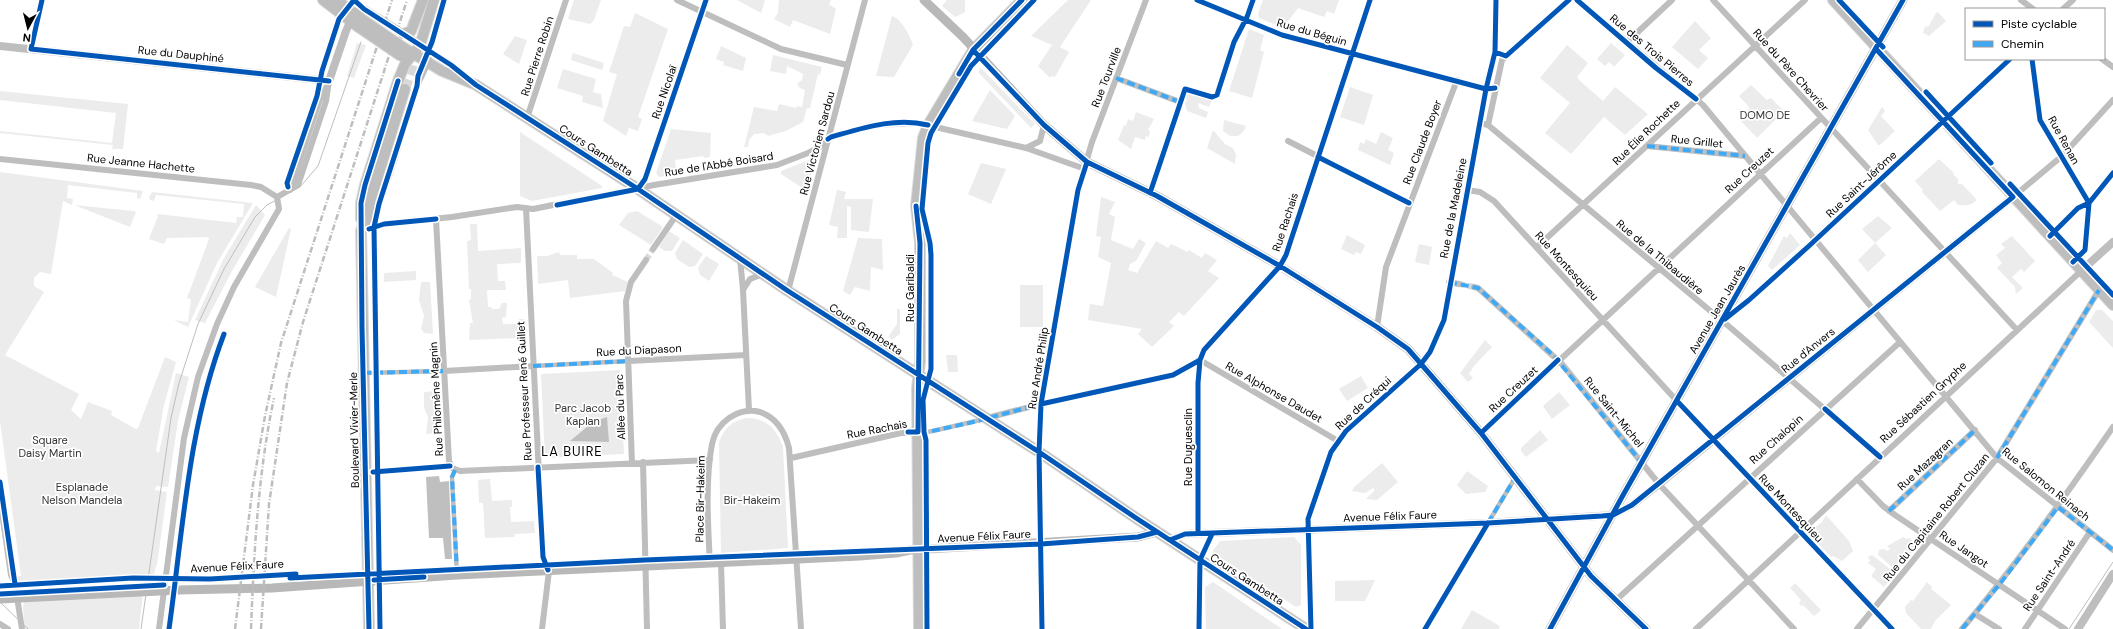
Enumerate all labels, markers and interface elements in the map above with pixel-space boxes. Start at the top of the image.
north arrow [8,8,48,48]
legend [1965,8,2105,60]
street label: Rue des Trois Pierres [1607,11,1697,89]
street label: Rue Pierre Robin [518,14,556,98]
street label: Rue du Béguin [1275,15,1349,49]
text: Piste cyclable [2001,16,2077,32]
street label: Rue du Père Chevrier [1750,26,1832,114]
text: N [22,30,32,45]
text: Chemin [2001,36,2044,52]
street label: Rue du Dauphiné [137,43,225,65]
street label: Rue Tourville [1088,45,1124,109]
street label: Rue Nicolaï [648,63,680,121]
street label: Rue Victorien Sardou [796,90,838,196]
street label: Rue Élie Rochette [1609,96,1683,168]
street label: Rue Claude Boyer [1399,98,1445,186]
park label: DOMO DE [1740,108,1790,122]
street label: Rue Renan [2045,113,2083,167]
street label: Cours Gambetta [557,121,635,179]
street label: Rue Grillet [1670,131,1724,151]
street label: Rue Creuzet [1722,144,1776,196]
street label: Rue de l'Abbé Boisard [664,148,774,180]
street label: Rue Saint-Jérôme [1823,148,1899,220]
street label: Rue Jeanne Hachette [86,150,196,176]
street label: Rue de la Madeleine [1436,157,1470,259]
street label: Rue Rachais [1269,191,1301,253]
street label: Rue de la Thibaudière [1613,216,1707,298]
street label: Rue Montesquieu [1532,228,1602,304]
street label: Rue Garibaldi [903,254,917,322]
street label: Avenue Jean Jaurès [1686,262,1748,356]
street label: Cours Gambetta [827,300,905,358]
street label: Rue Professeur René Guillet [513,321,535,461]
street label: Rue d'Anvers [1778,324,1838,376]
street label: Rue André Philip [1025,326,1051,410]
street label: Rue Philomène Magnin [426,341,446,457]
street label: Rue du Diapason [596,341,682,359]
street label: Rue Sébastien Gryphe [1877,358,1969,446]
street label: Rue Alphonse Daudet [1223,359,1325,425]
street label: Rue Creuzet [1486,363,1540,415]
street label: Boulevard Vivier-Merle [346,372,362,488]
street label: Rue de Créqui [1332,373,1394,433]
street label: Allée du Parc [612,374,628,440]
street label: Rue Saint-Michel [1581,374,1647,450]
park label: Parc Jacob Kaplan [555,401,611,428]
street label: Rue Duguesclin [1181,408,1195,486]
street label: Rue Chalopin [1746,411,1806,467]
street label: Rue Rachais [846,416,908,442]
park label: Square Daisy Martin [18,433,82,460]
street label: Rue Mazagran [1894,435,1956,493]
district label: LA BUIRE [541,443,603,460]
street label: Rue Salomon Reinach [1999,444,2093,524]
street label: Rue du Capitaine Robert Cluzan [1880,450,1992,584]
street label: Place Bir-Hakeim [692,455,708,543]
street label: Rue Montesquieu [1756,471,1826,545]
park label: Esplanade Nelson Mandela [42,480,122,507]
park label: Bir-Hakeim [724,493,781,507]
street label: Avenue Félix Faure [1343,507,1437,525]
street label: Avenue Félix Faure [937,527,1031,545]
street label: Rue Jangot [1937,527,1991,571]
street label: Rue Saint-André [2020,536,2078,614]
street label: Cours Gambetta [1208,550,1286,608]
street label: Avenue Félix Faure [190,557,284,575]

